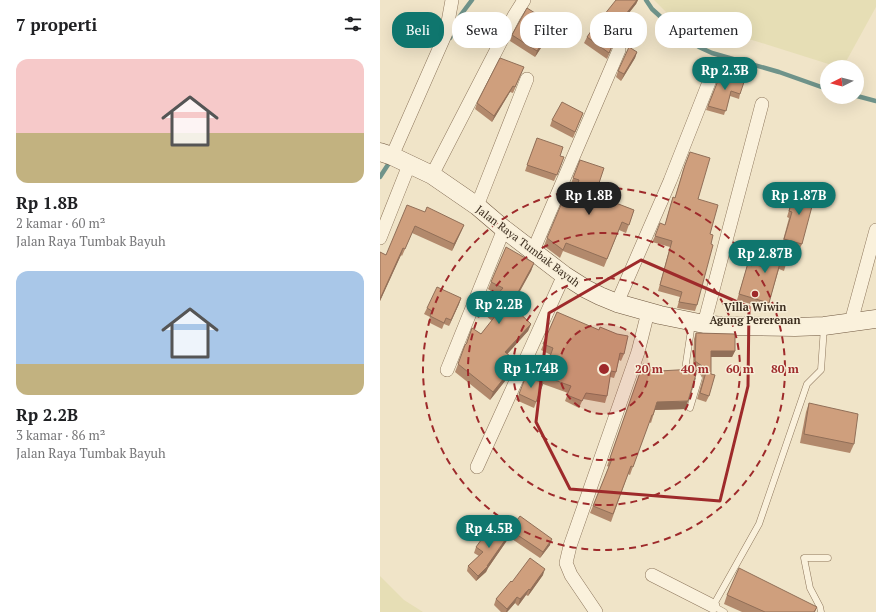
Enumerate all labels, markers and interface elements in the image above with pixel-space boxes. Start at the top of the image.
chip: Beli [392,12,444,48]
chip: Sewa [452,12,512,48]
chip: Filter [520,12,582,48]
chip: Baru [590,12,647,48]
chip: Apartemen [655,12,752,48]
text: 7 properti [16,13,97,36]
icon: filters [342,13,364,35]
pin: Rp 2.3B [688,57,762,91]
north arrow [820,60,864,104]
map controls [820,60,864,104]
text: Rp 2.3B [701,61,749,79]
icon: home [154,85,226,157]
pin: Rp 1.8B [552,182,626,216]
pin: Rp 1.87B [758,182,840,216]
text: Rp 1.8B [565,186,613,204]
text: Rp 1.87B [772,186,826,204]
text: Rp 1.8B [16,191,78,214]
street label: Jalan Raya Tumbak Bayuh [473,202,583,290]
text: 2 kamar · 60 m² [16,214,105,232]
text: Jalan Raya Tumbak Bayuh [16,232,166,250]
pin: Rp 2.87B [724,240,806,274]
text: Rp 2.87B [738,244,792,262]
marker: Villa Wiwin Agung Pererenan [750,289,760,299]
pin: Rp 2.2B [462,291,536,325]
text: Rp 2.2B [475,295,523,313]
icon: home [154,297,226,369]
place label: Villa Wiwin Agung Pererenan [709,300,801,327]
pin: Rp 1.74B [490,355,572,389]
text: Rp 1.74B [504,359,558,377]
text: 20 m [635,361,663,376]
text: 40 m [681,361,709,376]
text: 60 m [726,361,754,376]
text: 80 m [771,361,799,376]
centre of rings [597,362,611,376]
text: Rp 2.2B [16,403,78,426]
text: 3 kamar · 86 m² [16,426,105,444]
text: Jalan Raya Tumbak Bayuh [16,444,166,462]
pin: Rp 4.5B [452,515,526,549]
text: Rp 4.5B [465,519,513,537]

